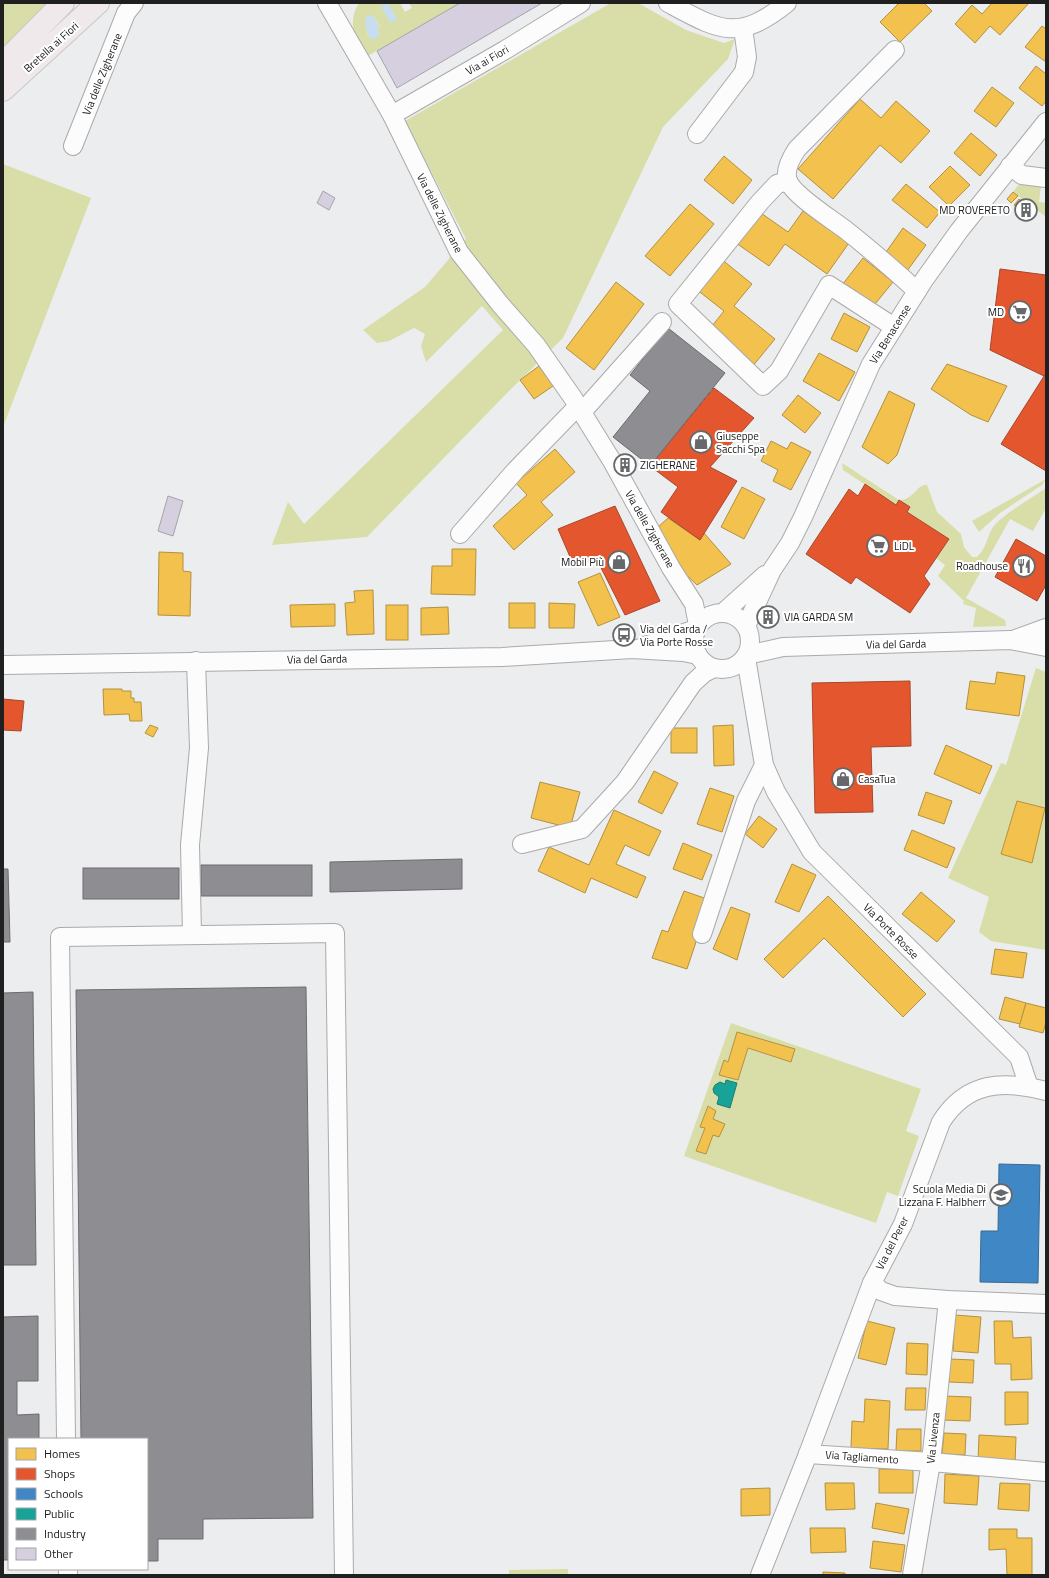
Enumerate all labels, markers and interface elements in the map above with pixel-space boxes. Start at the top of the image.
street label: Bretella ai Fiori [20,18,82,76]
street label: Via delle Zigherane [78,30,126,118]
street label: Via ai Fiori [463,41,511,79]
street label: Via delle Zigherane [413,170,467,256]
building icon: MD ROVERETO [1013,197,1039,223]
place label: MD ROVERETO [939,202,1010,218]
supermarket icon: MD [1007,299,1033,325]
street label: Via Benacense [865,301,915,367]
place label: MD [988,304,1004,320]
place label: Giuseppe Sacchi Spa [716,428,765,457]
shop icon: Giuseppe Sacchi Spa [688,429,714,455]
building icon: ZIGHERANE [612,452,638,478]
place label: ZIGHERANE [640,457,696,473]
street label: Via delle Zigherane [621,487,679,571]
supermarket icon: LiDL [865,533,891,559]
place label: LiDL [894,538,915,554]
shop icon: Mobil Più [606,549,632,575]
restaurant icon: Roadhouse [1011,553,1037,579]
place label: Mobil Più [561,554,604,570]
place label: Roadhouse [956,558,1008,574]
building icon: VIA GARDA SM [755,604,781,630]
place label: VIA GARDA SM [784,609,853,625]
place label: Via del Garda / Via Porte Rosse [640,621,713,650]
bus stop icon: Via del Garda / Via Porte Rosse [611,622,637,648]
street label: Via del Garda [866,635,927,653]
street label: Via del Garda [287,650,348,668]
shop icon: CasaTua [830,766,856,792]
place label: CasaTua [858,771,896,787]
street label: Via Porte Rosse [860,900,923,963]
place label: Scuola Media Di Lizzana F. Halbherr [899,1181,986,1210]
school or university icon: Scuola Media Di Lizzana F. Halbherr [988,1182,1014,1208]
street label: Via del Perer [872,1213,912,1273]
street label: Via Livenza [922,1411,944,1464]
legend [8,1438,148,1570]
text: Homes [44,1444,80,1463]
street label: Via Tagliamento [825,1446,899,1468]
text: Shops [44,1464,76,1483]
text: Schools [44,1484,84,1503]
text: Public [44,1504,74,1523]
text: Industry [44,1524,86,1543]
text: Other [44,1544,73,1563]

